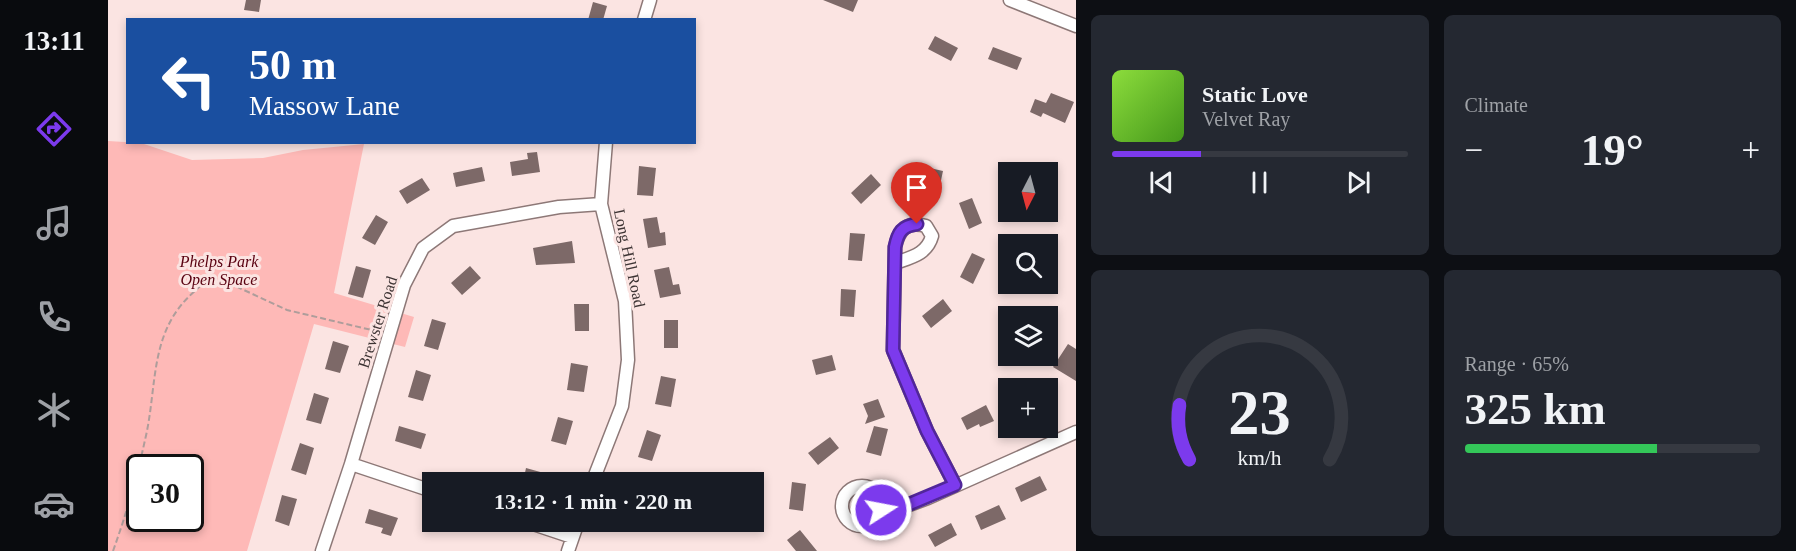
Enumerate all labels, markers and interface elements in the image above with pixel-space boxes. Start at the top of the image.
text: 13:11 [23,26,85,56]
icon: left [150,42,228,120]
text: 50 m [249,42,337,88]
text: Static Love [1202,82,1308,107]
text: Massow Lane [249,91,400,121]
text: Climate [1465,94,1528,116]
icon: directions [33,108,75,150]
text: Velvet Ray [1202,108,1290,130]
text: 19° [1581,125,1644,175]
text: − [1465,132,1483,168]
text: + [1741,132,1760,168]
pin [891,162,942,224]
north arrow [998,162,1058,222]
map controls [998,162,1058,438]
icon: previous [1145,166,1178,199]
icon: pause [1243,166,1276,199]
icon: next [1342,166,1375,199]
icon: arrive [900,171,933,204]
icon: music [33,202,75,244]
street label: Long Hill Road [610,207,648,309]
button: search [998,234,1058,294]
park label: Phelps Park Open Space [179,253,259,289]
street label: Brewster Road [355,274,400,370]
icon: phone [33,296,75,338]
button: layers [998,306,1058,366]
text: Range · 65% [1465,353,1569,375]
button: + [998,378,1058,438]
text: 23 [1229,378,1291,447]
text: 325 km [1465,384,1606,434]
icon: climate [33,389,75,431]
text: km/h [1238,446,1282,470]
speed limit sign: 30 [126,454,204,532]
position arrow [849,478,913,542]
icon: car [33,483,75,525]
text: 13:12 · 1 min · 220 m [494,489,692,514]

